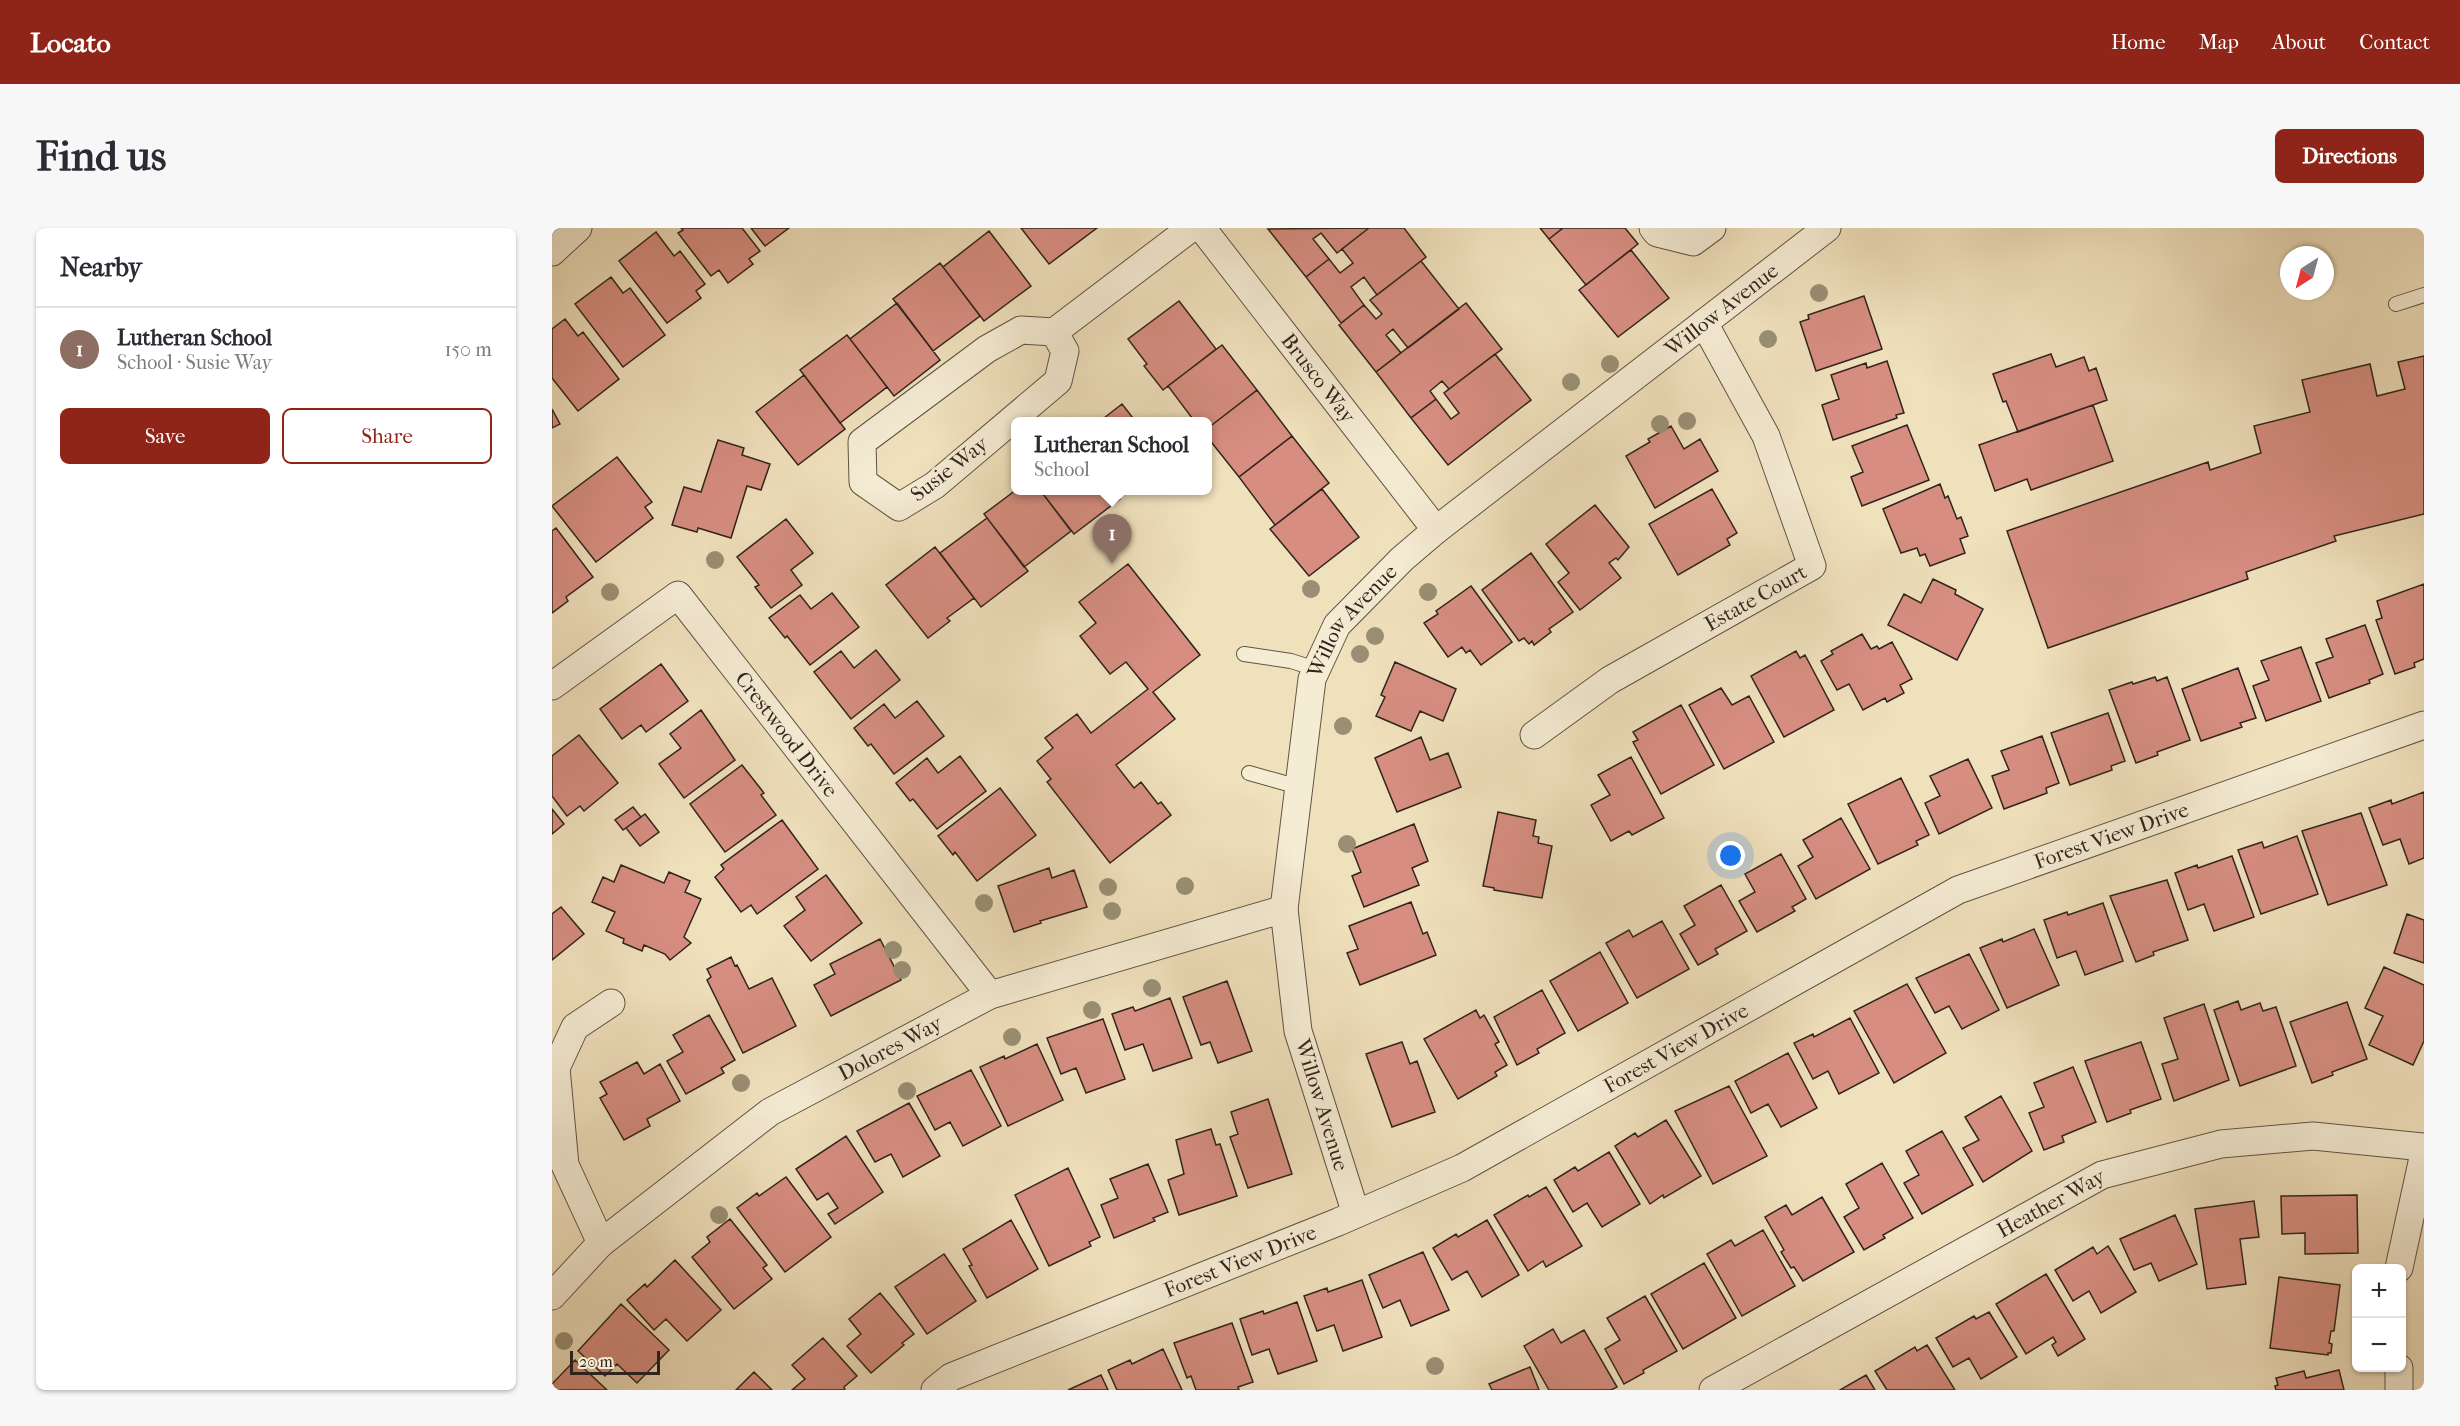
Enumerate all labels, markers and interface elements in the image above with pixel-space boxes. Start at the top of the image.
text: Locato [30,26,111,59]
text: Home [2111,30,2166,54]
text: Map [2199,30,2239,54]
text: About [2272,30,2326,54]
text: Contact [2359,30,2430,54]
button: Directions [2275,129,2424,183]
text: Find us [36,132,166,181]
north arrow [2280,246,2334,300]
text: Nearby [60,252,142,283]
street label: Willow Avenue [1659,258,1783,361]
text: Lutheran School [117,325,272,351]
street label: Brusco Way [1276,329,1361,428]
text: 1 [76,338,83,361]
text: 150 m [444,338,492,361]
text: School · Susie Way [117,351,272,374]
button: Save [60,408,270,464]
button: Share [282,408,492,464]
popup [1011,417,1212,495]
street label: Susie Way [906,431,993,506]
text: Lutheran School [1034,432,1189,458]
text: School [1034,458,1090,481]
pin: 1 [1092,514,1132,564]
street label: Willow Avenue [1302,559,1402,682]
street label: Estate Court [1700,559,1811,636]
street label: Crestwood Drive [730,667,843,802]
street label: Forest View Drive [2031,797,2192,874]
your location [1716,841,1745,870]
street label: Forest View Drive [1599,998,1752,1098]
street label: Dolores Way [834,1010,947,1085]
street label: Willow Avenue [1290,1035,1353,1174]
street label: Heather Way [1993,1164,2110,1243]
street label: Forest View Drive [1160,1220,1320,1302]
map controls [2352,1264,2406,1372]
button: + [2352,1264,2406,1318]
button: − [2352,1318,2406,1372]
scale bar [570,1348,660,1376]
text: 20 m [579,1352,613,1371]

